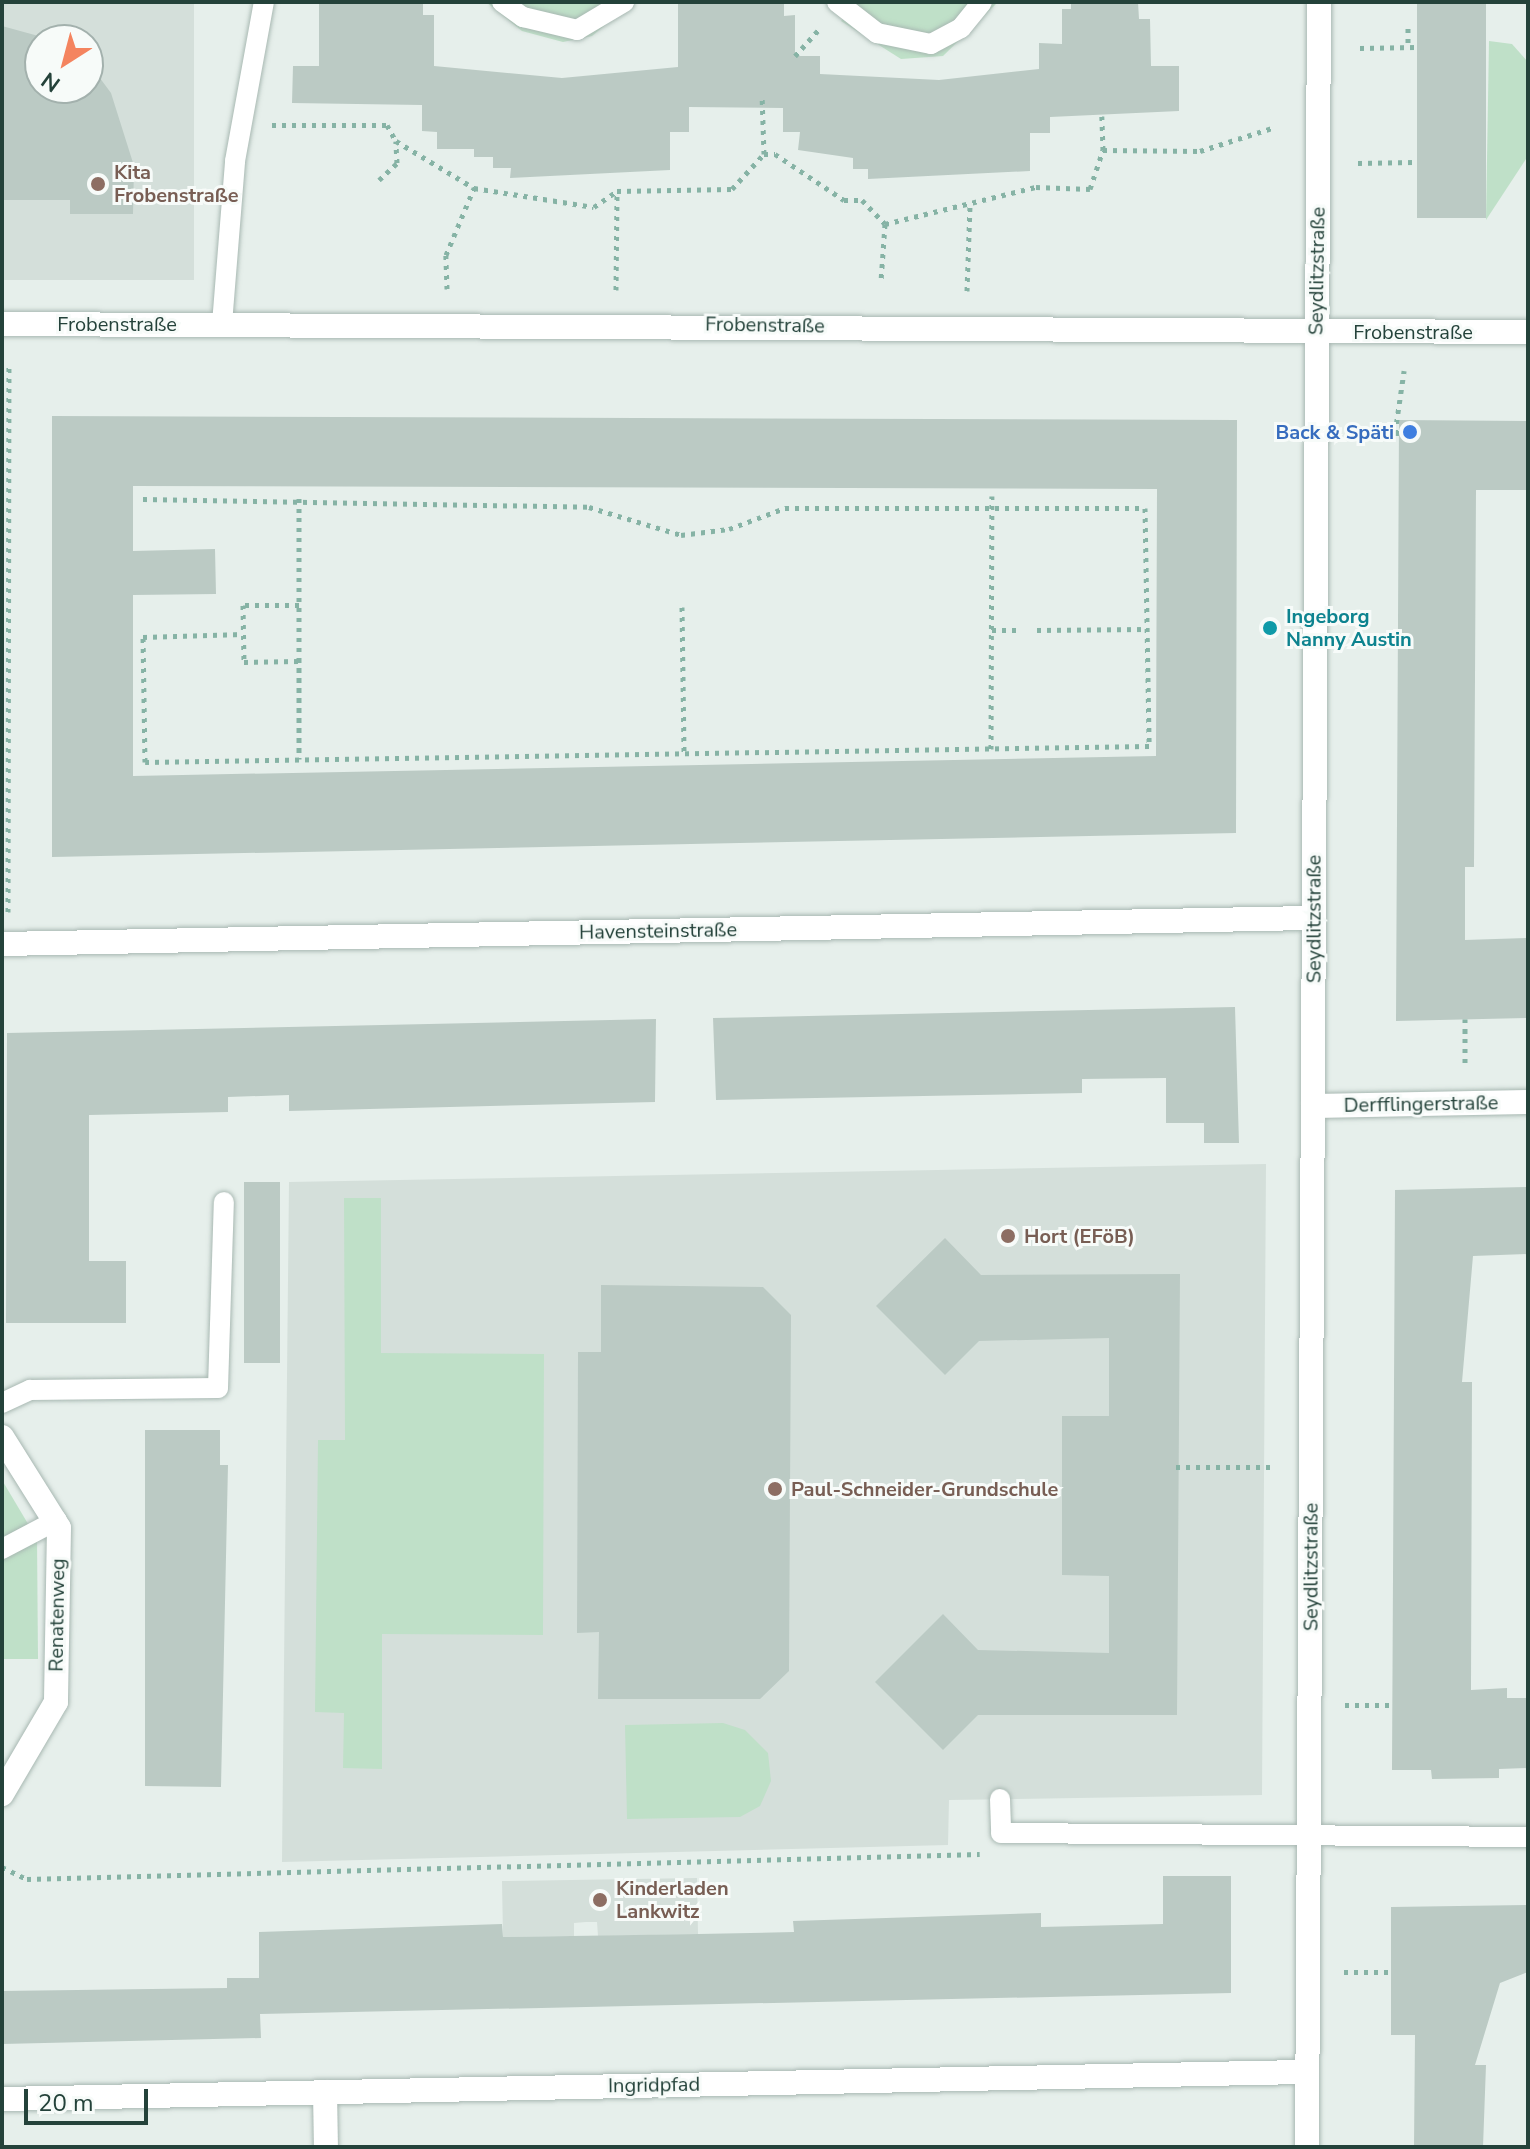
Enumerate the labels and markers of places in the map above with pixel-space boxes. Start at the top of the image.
place label: Kita Frobenstraße [114,160,239,207]
marker: Kita Frobenstraße [89,175,107,193]
place label: Back & Späti [1275,420,1394,444]
marker: Back & Späti [1401,423,1419,441]
place label: Ingeborg Nanny Austin [1286,604,1412,651]
marker: Ingeborg Nanny Austin [1261,619,1279,637]
place label: Hort (EFöB) [1024,1224,1135,1248]
marker: Hort (EFöB) [999,1227,1017,1245]
place label: Paul-Schneider-Grundschule [791,1477,1058,1501]
marker: Paul-Schneider-Grundschule [766,1480,784,1498]
place label: Kinderladen Lankwitz [616,1876,729,1923]
marker: Kinderladen Lankwitz [591,1891,609,1909]

